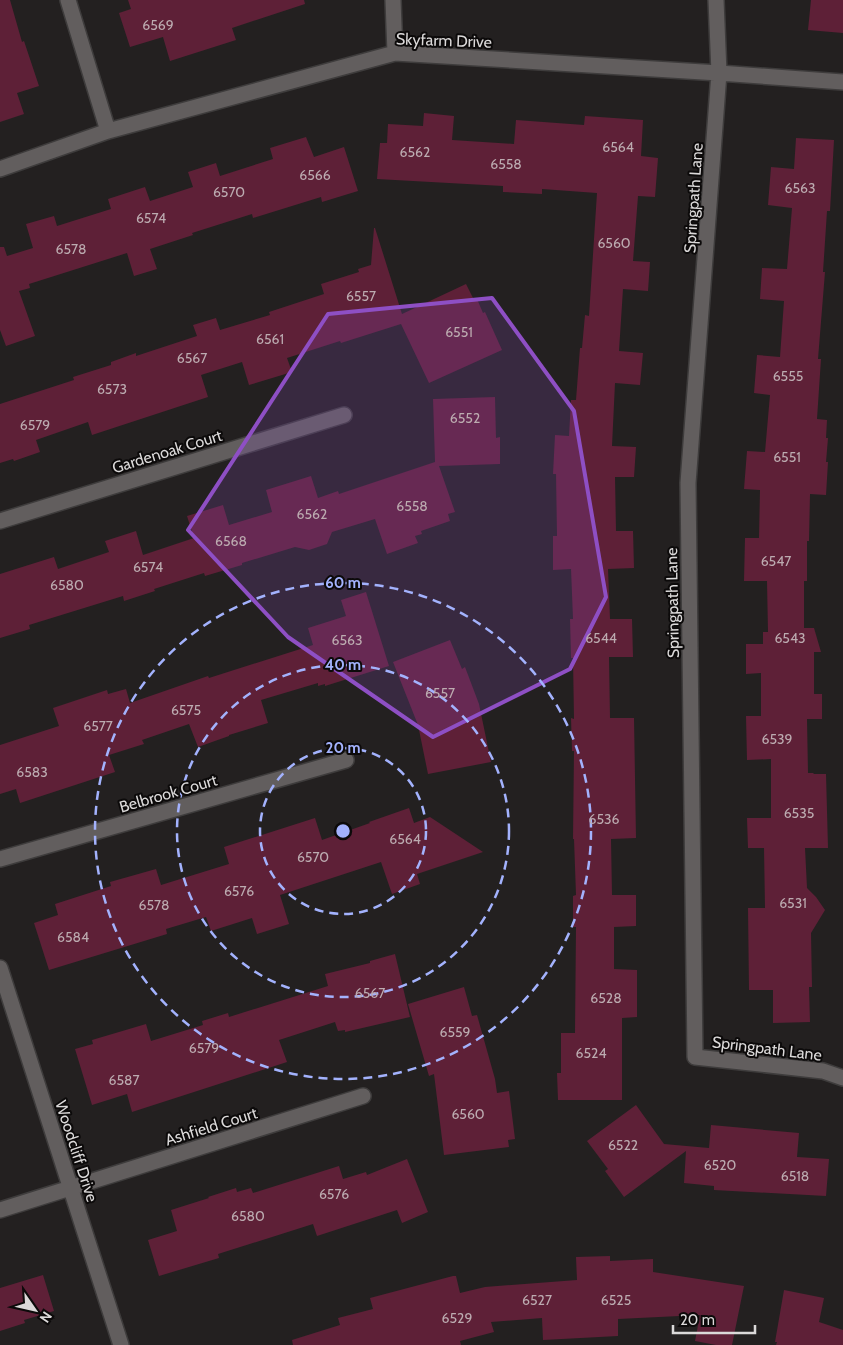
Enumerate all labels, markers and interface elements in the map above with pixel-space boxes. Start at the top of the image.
house number: 6569 [142,16,174,34]
street label: Skyfarm Drive [396,29,492,52]
house number: 6564 [602,138,634,156]
street label: Springpath Lane [680,142,707,254]
house number: 6562 [400,143,430,161]
house number: 6558 [490,155,522,173]
house number: 6566 [299,166,331,184]
house number: 6563 [784,179,816,197]
house number: 6570 [213,183,245,201]
house number: 6574 [136,209,166,227]
house number: 6560 [597,234,631,252]
house number: 6578 [55,240,87,258]
house number: 6557 [346,287,376,305]
house number: 6551 [445,323,473,341]
house number: 6561 [256,330,284,348]
house number: 6567 [177,349,207,367]
house number: 6555 [773,367,803,385]
house number: 6573 [97,380,127,398]
house number: 6552 [450,409,480,427]
house number: 6579 [20,416,50,434]
street label: Gardenoak Court [110,426,225,477]
house number: 6551 [773,448,801,466]
house number: 6558 [396,497,428,515]
house number: 6562 [297,505,327,523]
house number: 6568 [215,532,247,550]
street label: Springpath Lane [662,548,683,658]
house number: 6547 [761,552,791,570]
house number: 6574 [133,558,163,576]
text: 60 m [325,574,361,592]
house number: 6580 [50,576,84,594]
house number: 6544 [585,629,617,647]
house number: 6543 [774,629,806,647]
house number: 6563 [331,631,363,649]
text: 40 m [325,656,361,674]
house number: 6557 [425,684,455,702]
house number: 6575 [171,701,201,719]
house number: 6577 [83,717,113,735]
house number: 6539 [761,730,793,748]
text: 20 m [326,739,360,757]
house number: 6583 [16,763,48,781]
street label: Belbrook Court [117,770,220,817]
house number: 6535 [784,804,814,822]
house number: 6536 [588,810,620,828]
centre of rings [334,822,352,840]
house number: 6564 [389,830,421,848]
house number: 6570 [297,848,329,866]
house number: 6576 [224,882,254,900]
house number: 6531 [779,894,807,912]
house number: 6578 [138,896,170,914]
house number: 6584 [57,928,89,946]
house number: 6567 [355,984,385,1002]
house number: 6528 [590,989,622,1007]
house number: 6559 [439,1023,471,1041]
street label: Springpath Lane [711,1032,823,1065]
house number: 6579 [189,1039,219,1057]
house number: 6524 [576,1044,606,1062]
house number: 6587 [108,1071,140,1089]
street label: Woodcliff Drive [51,1098,102,1204]
street label: Ashfield Court [163,1103,260,1150]
house number: 6560 [451,1105,485,1123]
house number: 6522 [608,1136,638,1154]
house number: 6520 [704,1156,737,1174]
house number: 6518 [781,1167,809,1185]
house number: 6576 [319,1185,349,1203]
house number: 6580 [231,1207,265,1225]
north arrow [10,1285,60,1335]
house number: 6527 [522,1291,552,1309]
house number: 6525 [601,1291,631,1309]
scale bar [673,1302,756,1334]
text: N [36,1308,56,1326]
house number: 6529 [442,1309,472,1327]
text: 20 m [680,1311,715,1329]

